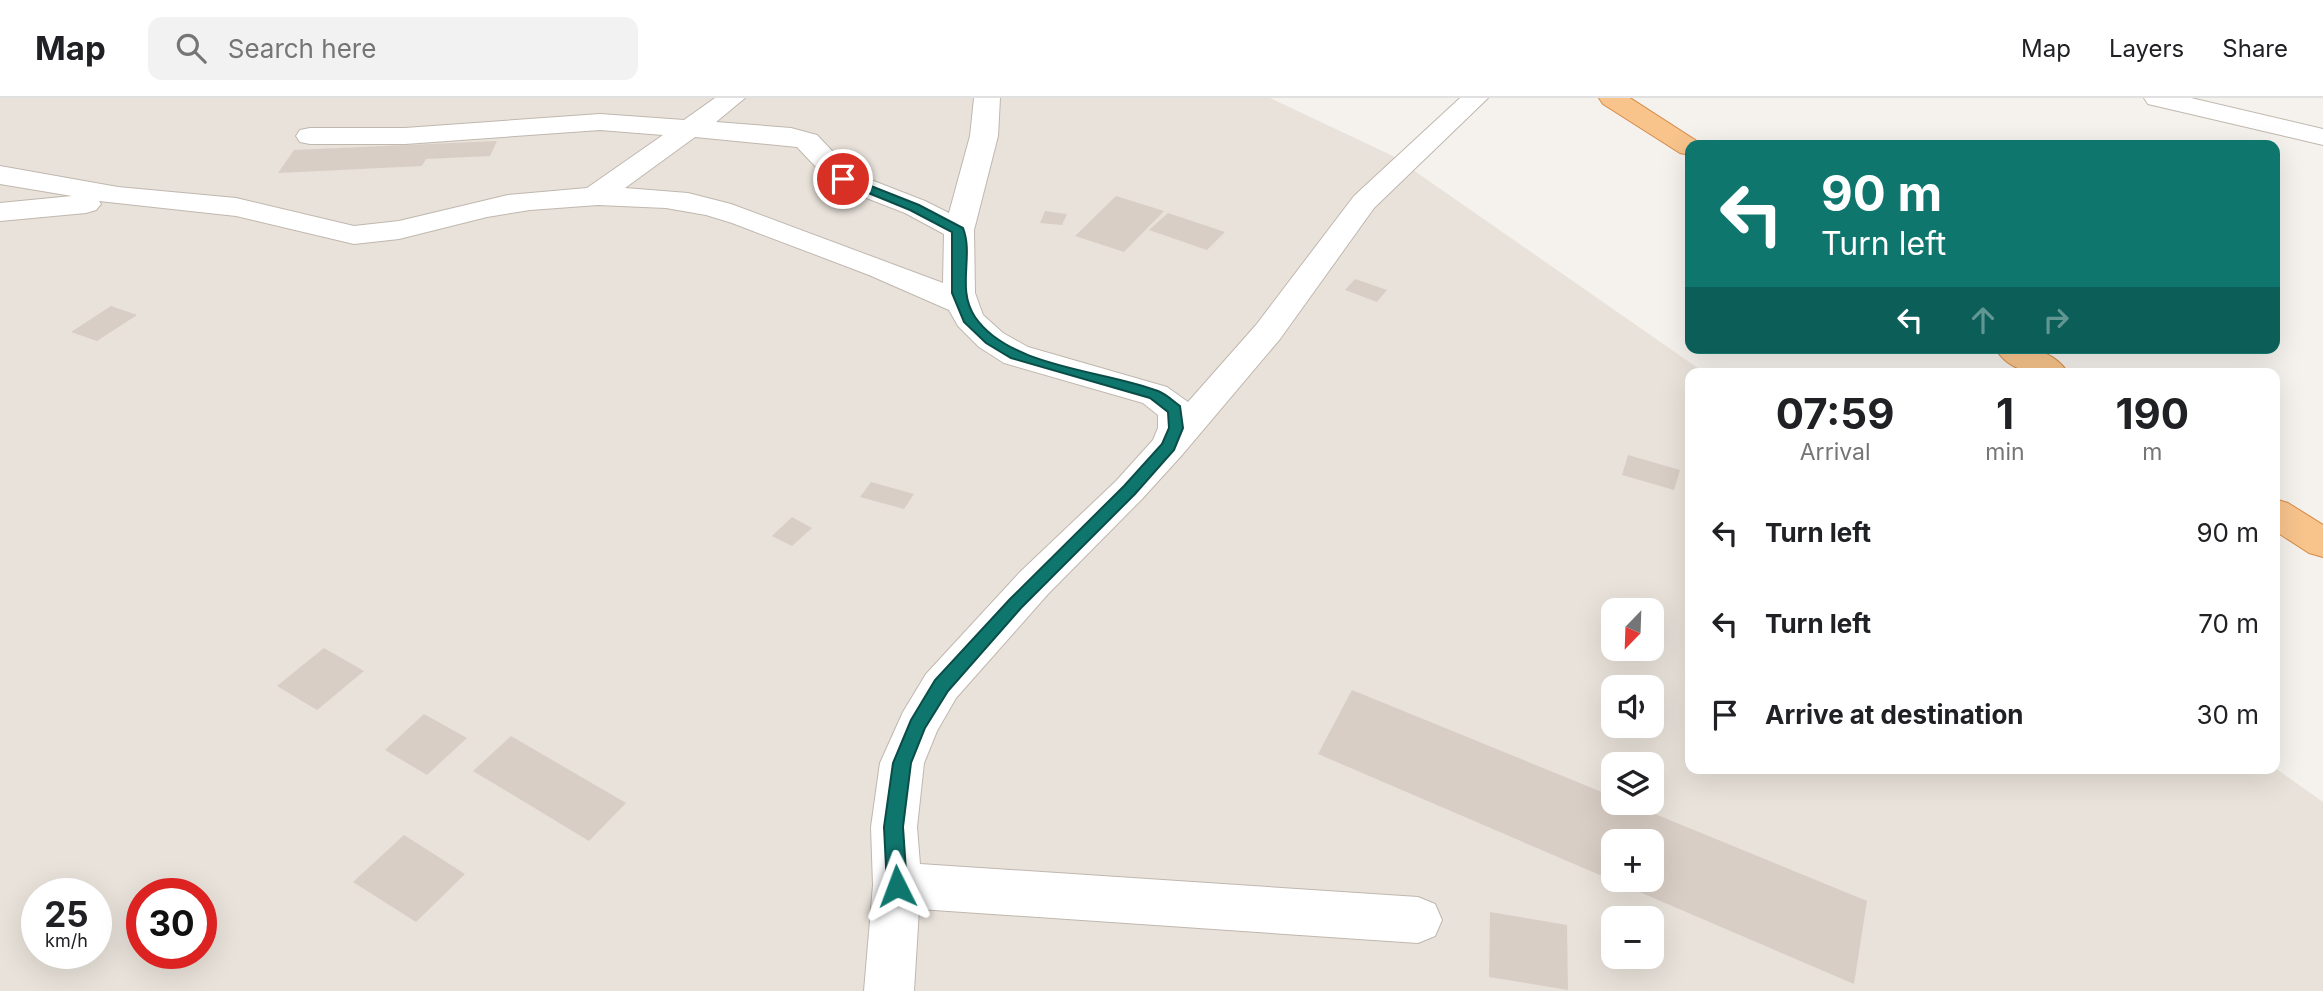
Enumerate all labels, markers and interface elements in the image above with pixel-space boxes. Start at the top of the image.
search box [148,17,638,80]
text: Map [35,28,106,68]
icon: search [172,29,210,67]
text: Search here [228,33,376,64]
text: Map [2021,34,2071,63]
text: Layers [2109,34,2184,63]
text: Share [2222,34,2288,63]
pin [813,149,873,209]
icon: arrive [824,160,862,198]
text: 90 m [1821,164,1942,223]
icon: left [1706,168,1797,259]
text: Turn left [1821,224,1946,263]
icon: left [1891,301,1929,339]
icon: ahead [1964,301,2002,339]
icon: right [2037,301,2075,339]
text: 07:59 [1776,388,1894,439]
text: 1 [1996,388,2014,439]
text: 190 [2115,388,2189,439]
text: Arrival [1800,438,1871,466]
text: min [1985,438,2025,466]
text: m [2142,438,2162,466]
icon: left [1706,514,1744,552]
text: Turn left [1765,517,1871,548]
text: 90 m [2196,517,2259,548]
north arrow [1601,598,1664,662]
map controls [1601,598,1664,969]
icon: left [1706,605,1744,643]
text: Turn left [1765,608,1871,639]
text: 70 m [2198,608,2259,639]
button: sound [1601,675,1664,738]
icon: arrive [1706,696,1744,734]
text: Arrive at destination [1765,699,2024,730]
text: 30 m [2196,699,2259,730]
button: layers [1601,752,1664,815]
button: + [1601,829,1664,892]
position arrow [860,849,934,923]
speed limit sign: 30 [126,878,217,969]
text: 25 [44,893,89,935]
button: − [1601,906,1664,969]
text: km/h [45,930,88,951]

